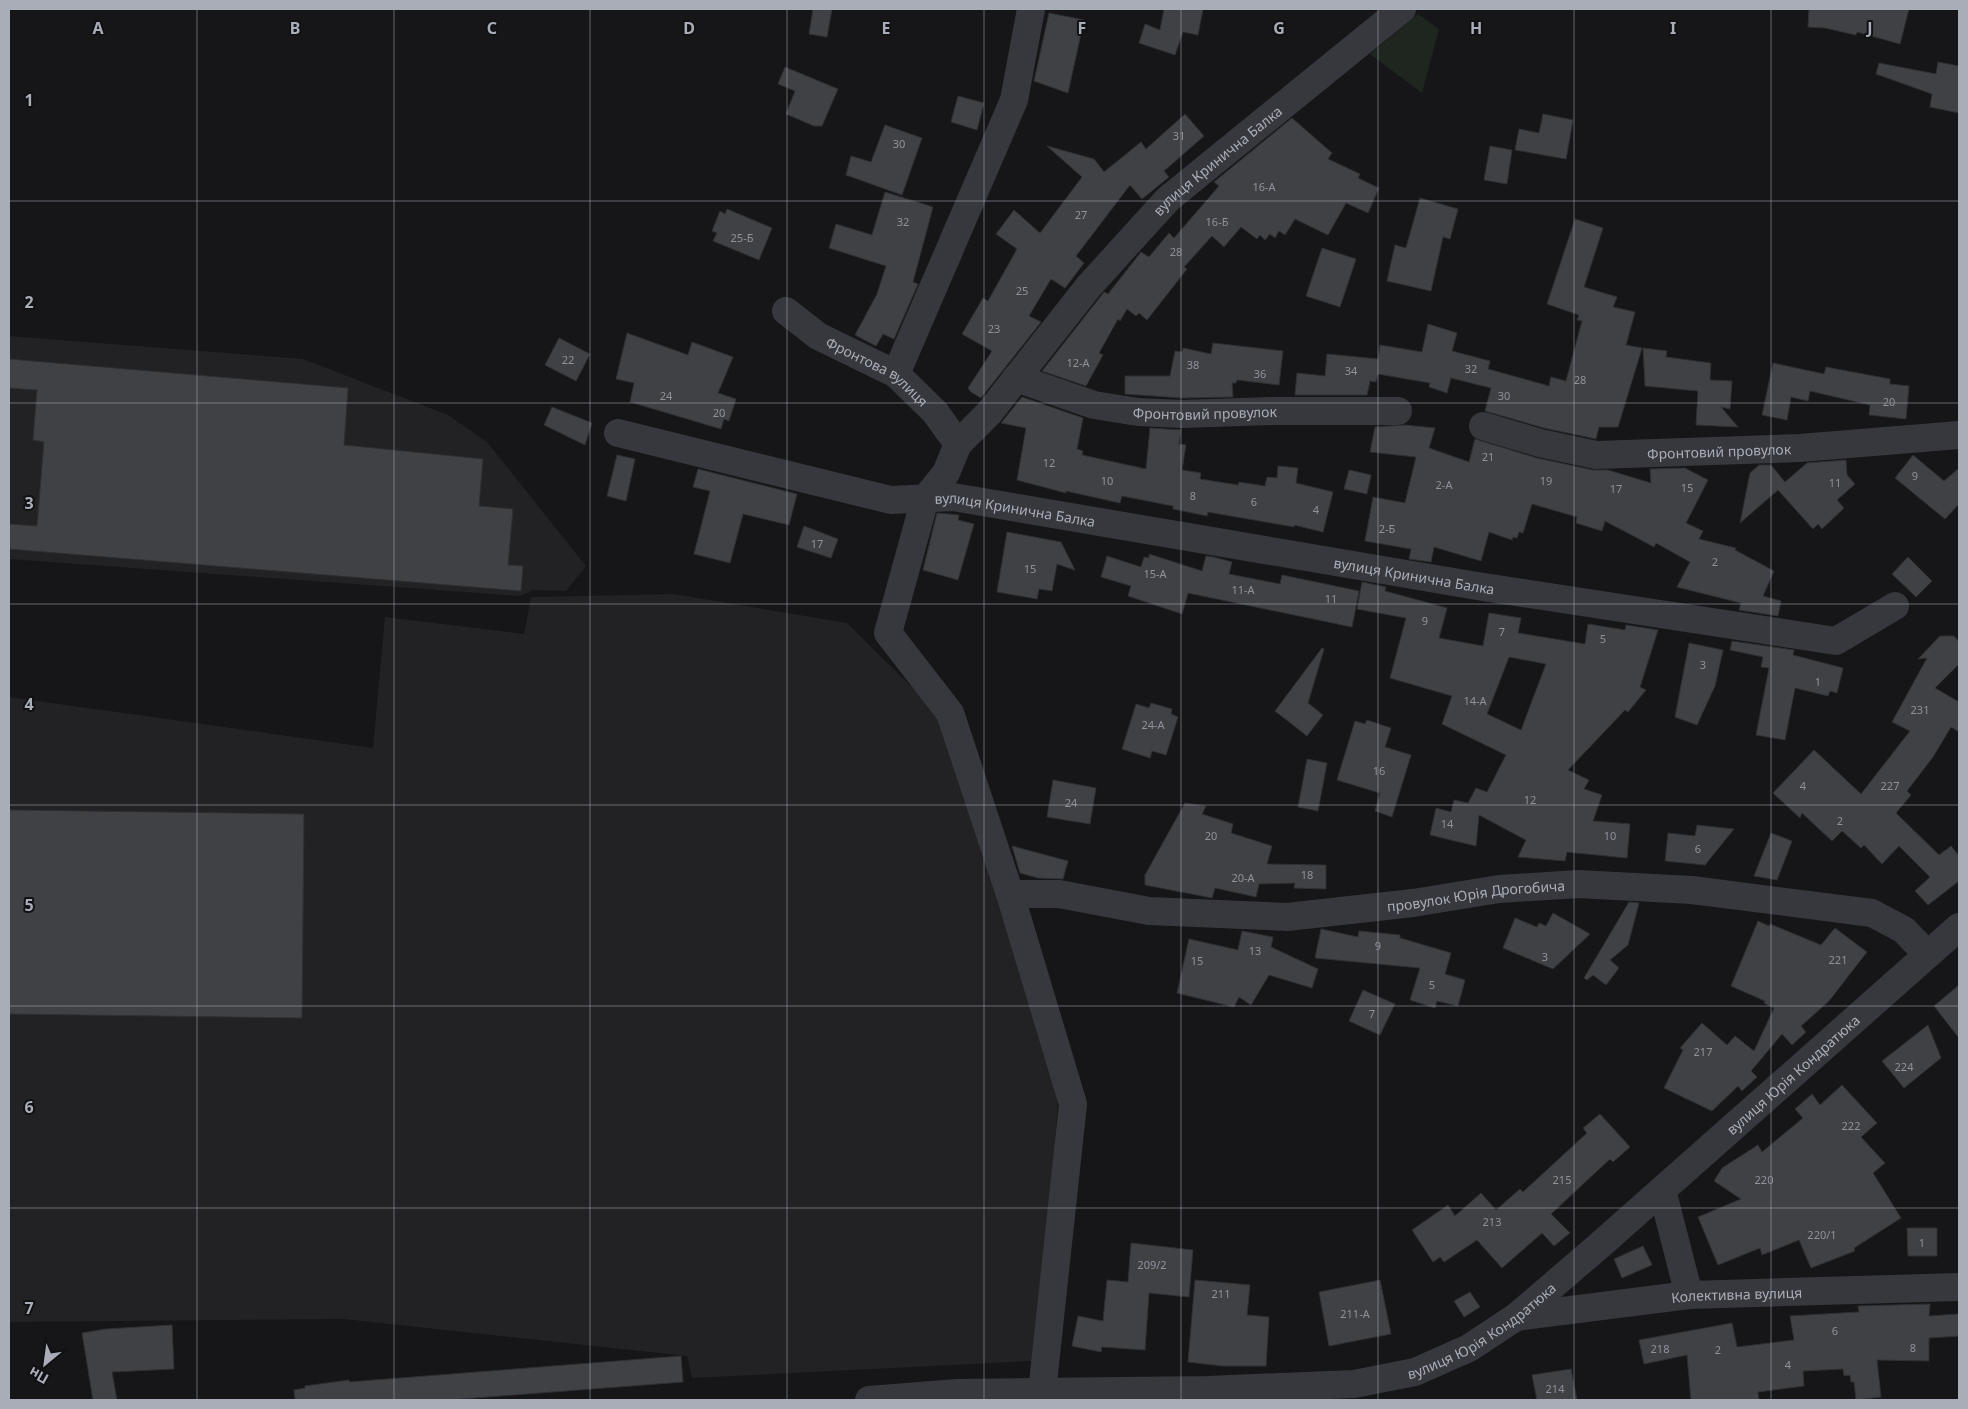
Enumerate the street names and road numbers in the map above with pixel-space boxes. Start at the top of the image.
street label: вулиця Кринична Балка [1148,101,1286,219]
street label: Фронтова вулиця [823,332,933,410]
street label: Фронтовий провулок [1132,402,1277,424]
street label: Фронтовий провулок [1647,439,1792,463]
street label: вулиця Кринична Балка [934,487,1097,530]
street label: вулиця Кринична Балка [1332,552,1496,598]
street label: провулок Юрія Дрогобича [1386,875,1566,915]
street label: вулиця Юрія Кондратюка [1722,1010,1863,1138]
street label: вулиця Юрія Кондратюка [1406,1278,1559,1383]
street label: Колективна вулиця [1670,1282,1802,1307]

